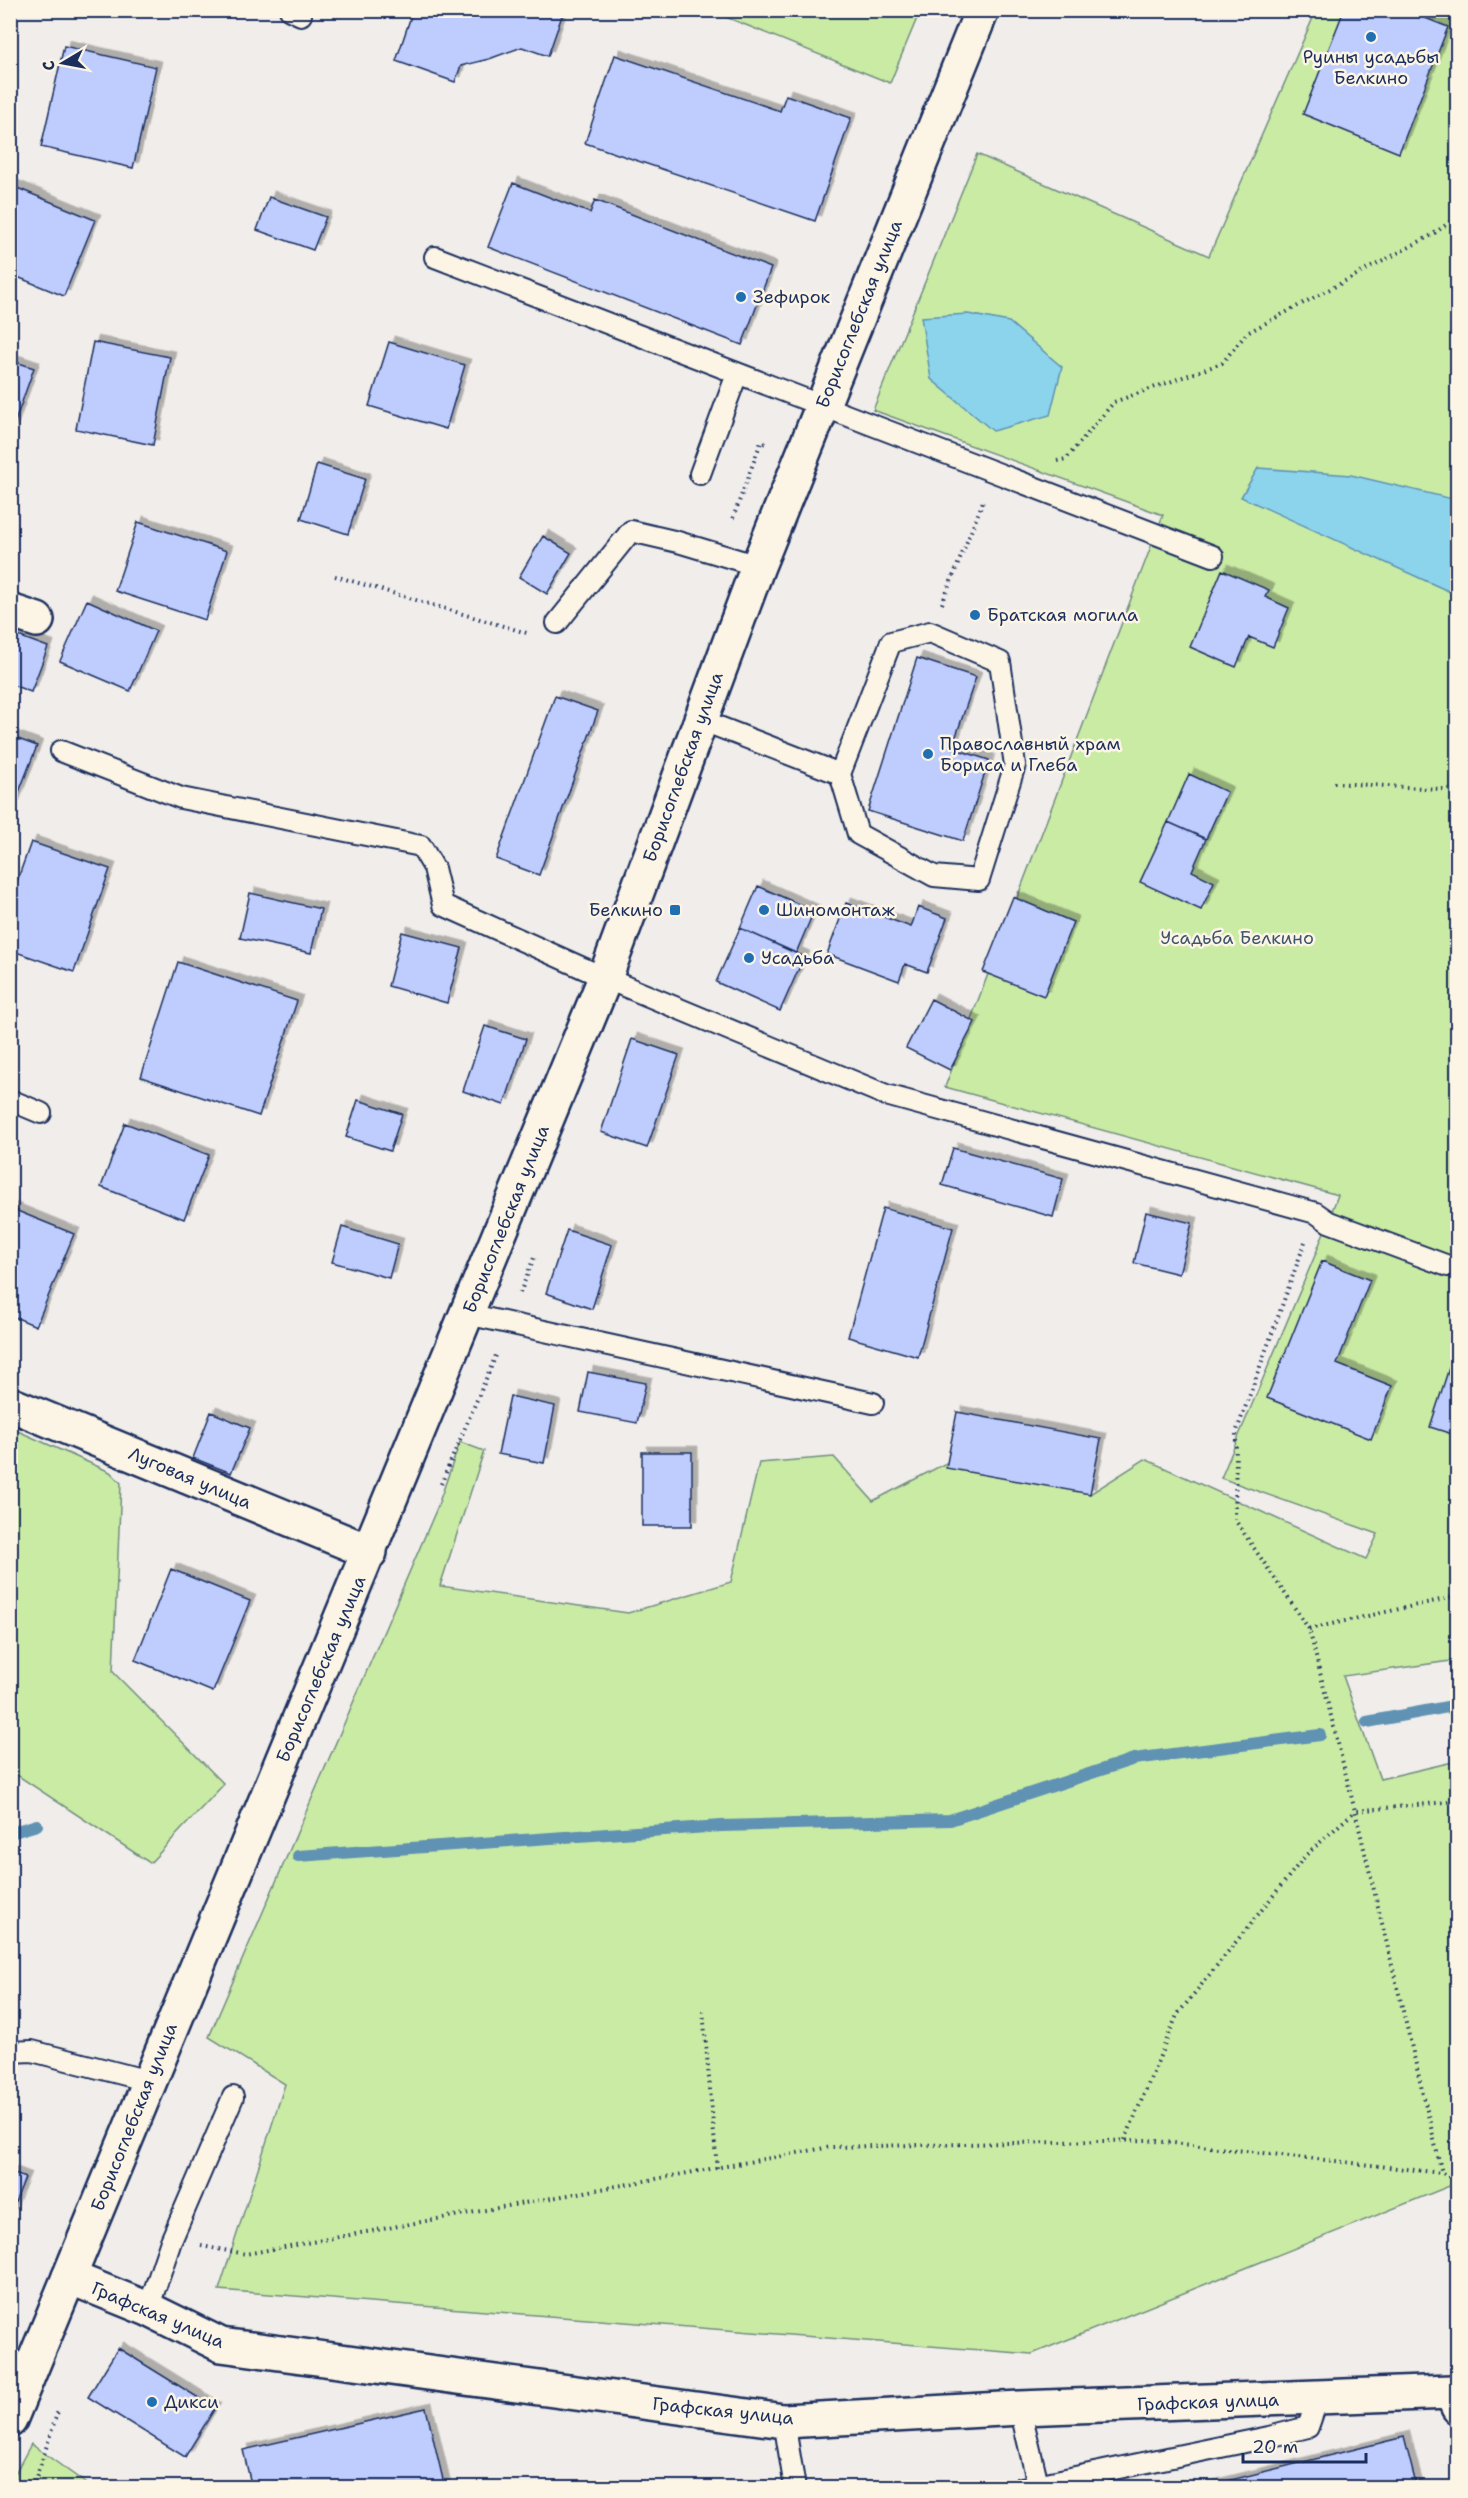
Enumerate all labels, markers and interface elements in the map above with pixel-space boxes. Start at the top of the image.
marker: Руины усадьбы Белкино [1364,30,1378,44]
north arrow [33,33,93,93]
place label: Руины усадьбы Белкино [1303,45,1439,90]
text: С [37,59,60,72]
street label: Борисоглебская улица [810,216,908,412]
place label: Зефирок [753,285,831,309]
marker: Зефирок [734,290,748,304]
place label: Братская могила [987,603,1138,627]
marker: Братская могила [968,608,982,622]
street label: Борисоглебская улица [637,668,729,866]
place label: Православный храм Бориса и Глеба [940,732,1120,777]
marker: Православный храм Бориса и Глеба [921,747,935,761]
place label: Белкино [589,898,663,922]
place label: Шиномонтаж [776,898,895,922]
marker: Белкино [668,903,682,917]
marker: Шиномонтаж [757,903,771,917]
park label: Усадьба Белкино [1160,926,1314,950]
place label: Усадьба [761,946,834,970]
marker: Усадьба [742,951,756,965]
street label: Борисоглебская улица [457,1121,555,1317]
street label: Луговая улица [125,1441,255,1515]
street label: Борисоглебская улица [271,1572,371,1766]
street label: Борисоглебская улица [85,2019,183,2215]
street label: Графская улица [88,2276,228,2354]
street label: Графская улица [1136,2388,1280,2416]
place label: Дикси [164,2390,219,2414]
street label: Графская улица [651,2392,795,2430]
marker: Дикси [145,2395,159,2409]
scale bar [1243,2426,1366,2464]
text: 20 m [1252,2435,1298,2459]

